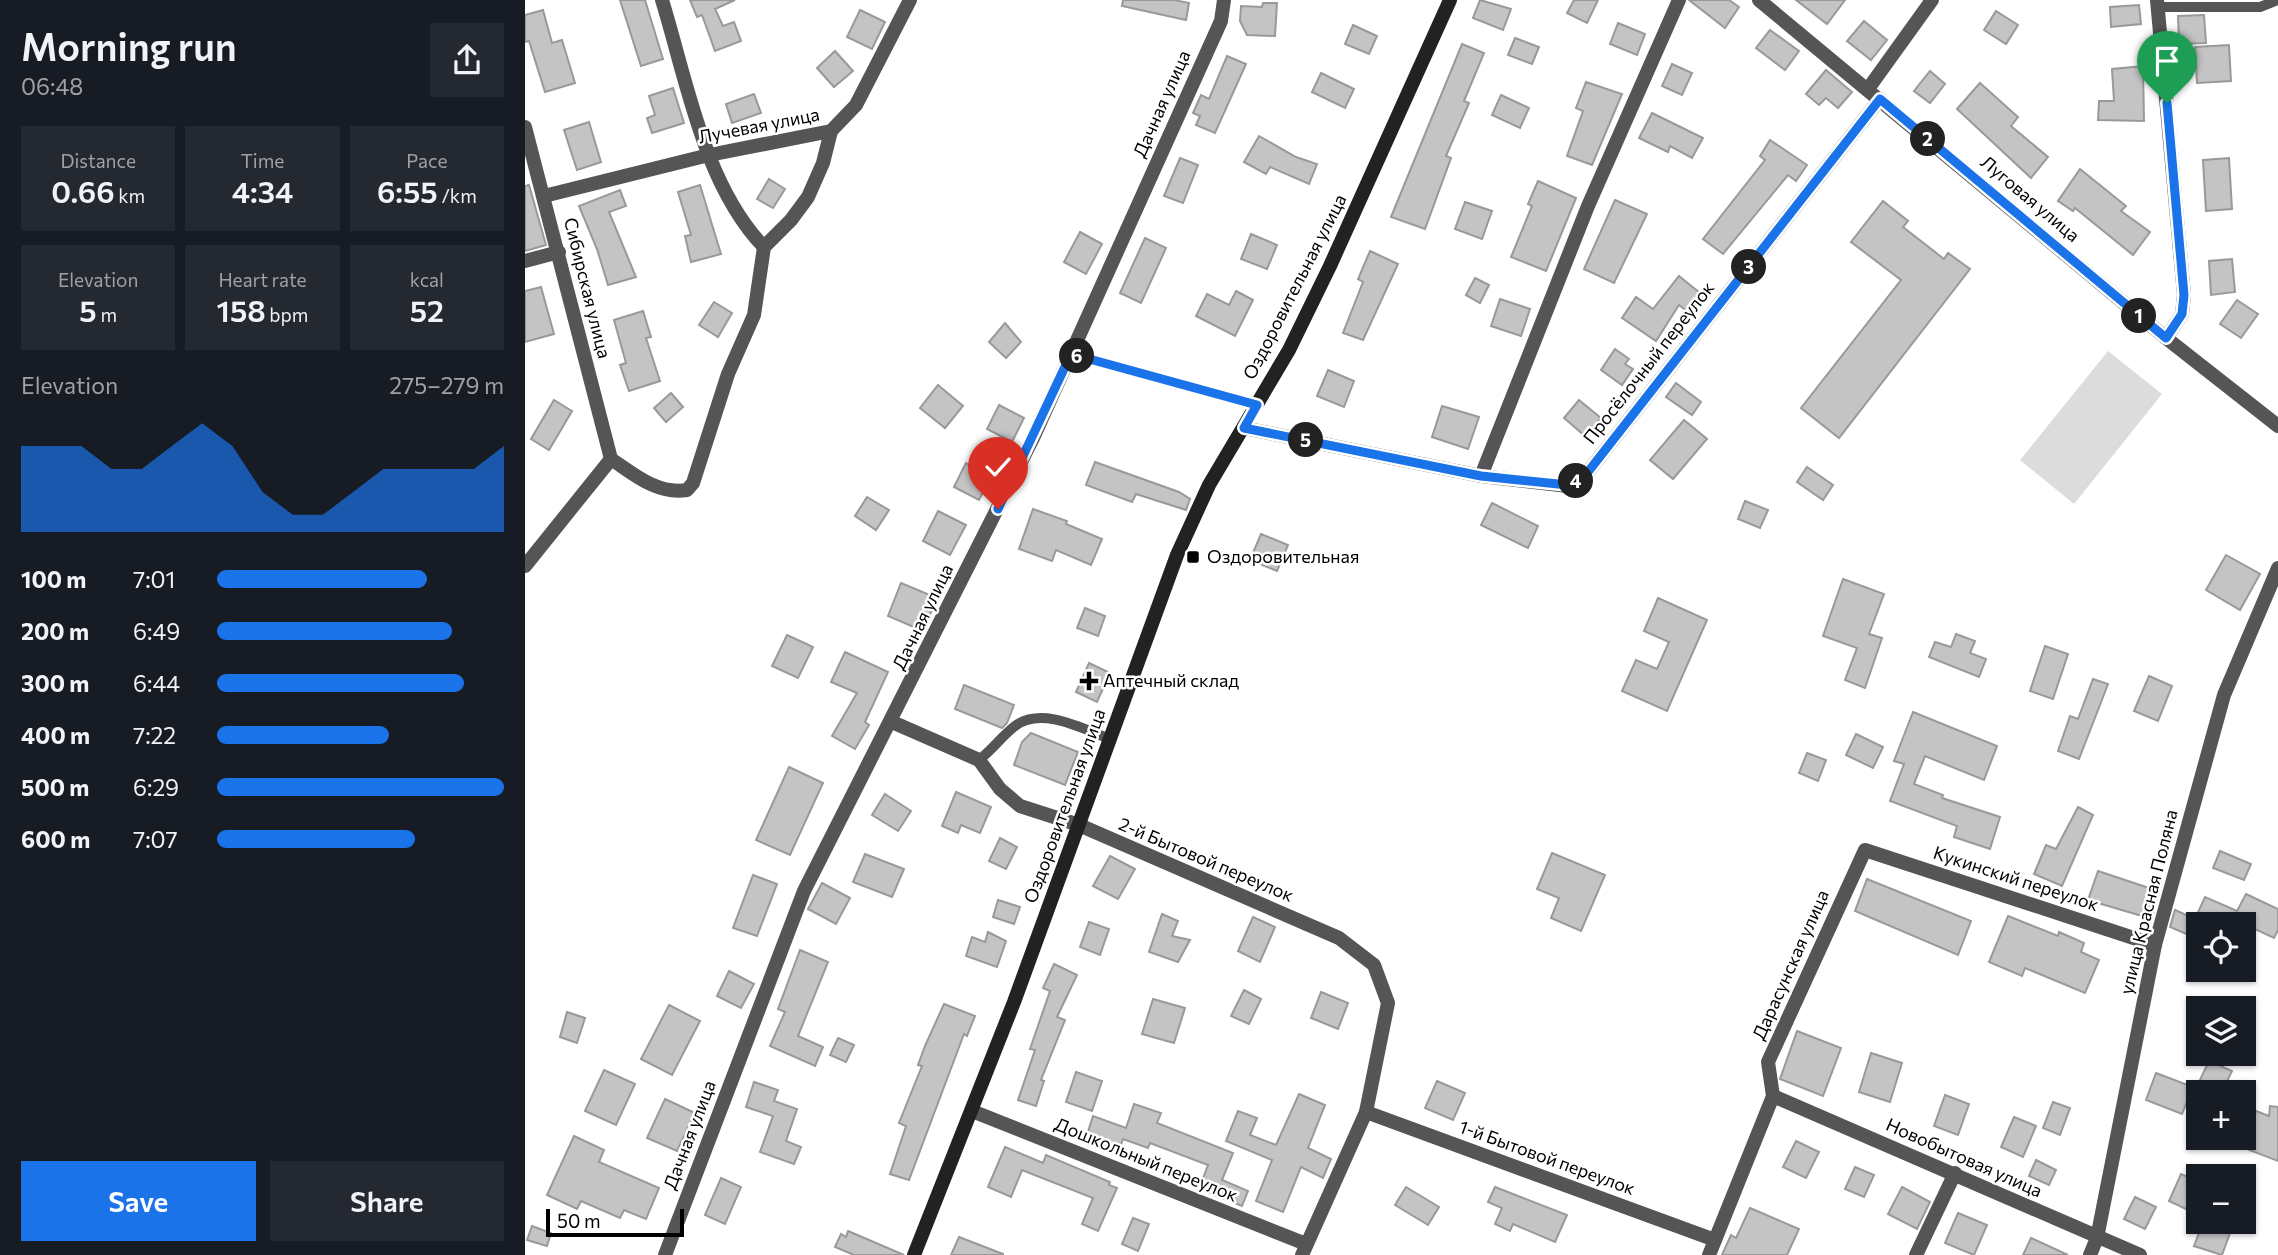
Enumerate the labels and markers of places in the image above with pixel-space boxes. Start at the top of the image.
pin [2137,31,2197,103]
pin: 2 [1911,122,1945,156]
pin: 3 [1731,250,1767,284]
pin: 1 [2121,298,2157,334]
pin: 6 [1059,338,1095,374]
pin: 5 [1289,422,1323,458]
pin [968,437,1028,509]
pin: 4 [1559,463,1593,498]
place label: Оздоровительная [1207,545,1359,567]
marker: Оздоровительная [1185,549,1201,565]
place label: Аптечный склад [1103,669,1239,691]
marker: Аптечный склад [1081,673,1097,689]

